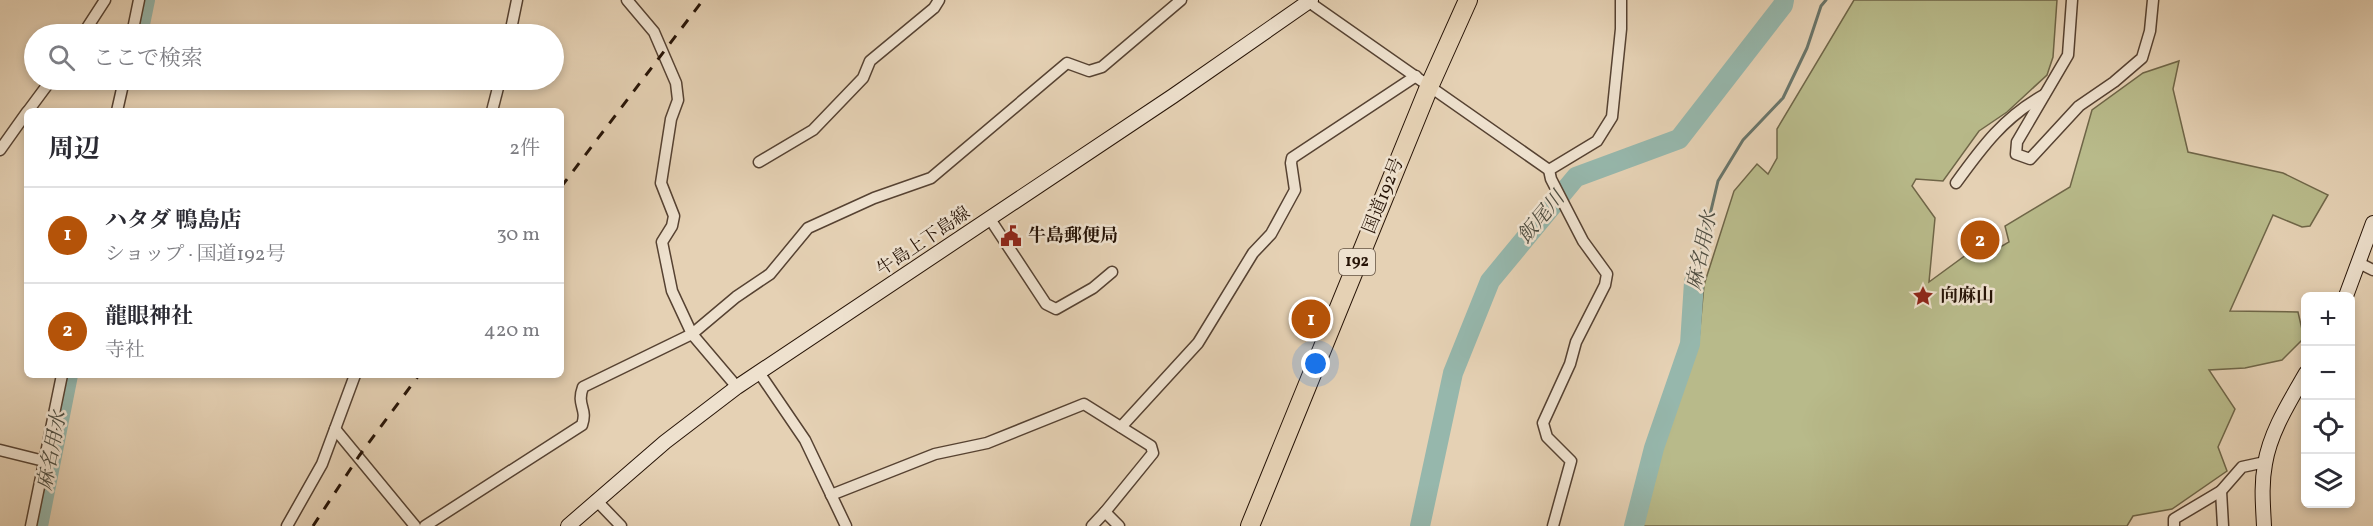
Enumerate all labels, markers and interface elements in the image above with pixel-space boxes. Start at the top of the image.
search box [24,24,564,90]
icon: search [45,41,78,74]
text: ここで検索 [93,44,203,75]
text: 周辺 [48,132,100,168]
text: 2件 [509,135,540,163]
street label: 国道192号 [1357,154,1411,238]
water label: 飯尾川 [1512,184,1573,250]
street label: 牛島上下島線 [872,201,976,283]
text: ハタダ 鴨島店 [105,206,241,237]
water label: 麻名用水 [1681,207,1725,293]
pin: 2 [1960,218,2000,262]
text: 1 [63,221,72,249]
text: 30 m [496,221,540,249]
public building icon: 牛島郵便局 [999,224,1023,248]
place label: 牛島郵便局 [1028,224,1118,249]
text: ショップ · 国道192号 [105,241,285,269]
road number: 192 [1339,249,1375,275]
place icon: 向麻山 [1911,284,1935,308]
place label: 向麻山 [1940,284,1994,309]
map controls [2301,292,2355,508]
button: + [2301,292,2355,346]
pin: 1 [1292,296,1330,342]
text: 龍眼神社 [105,302,193,333]
text: 2 [62,317,73,345]
text: 420 m [484,317,540,345]
text: 寺社 [105,337,145,365]
button: − [2301,346,2355,400]
your location [1301,349,1330,378]
button: locate [2301,400,2355,454]
water label: 麻名用水 [32,407,75,493]
button: layers [2301,454,2355,508]

